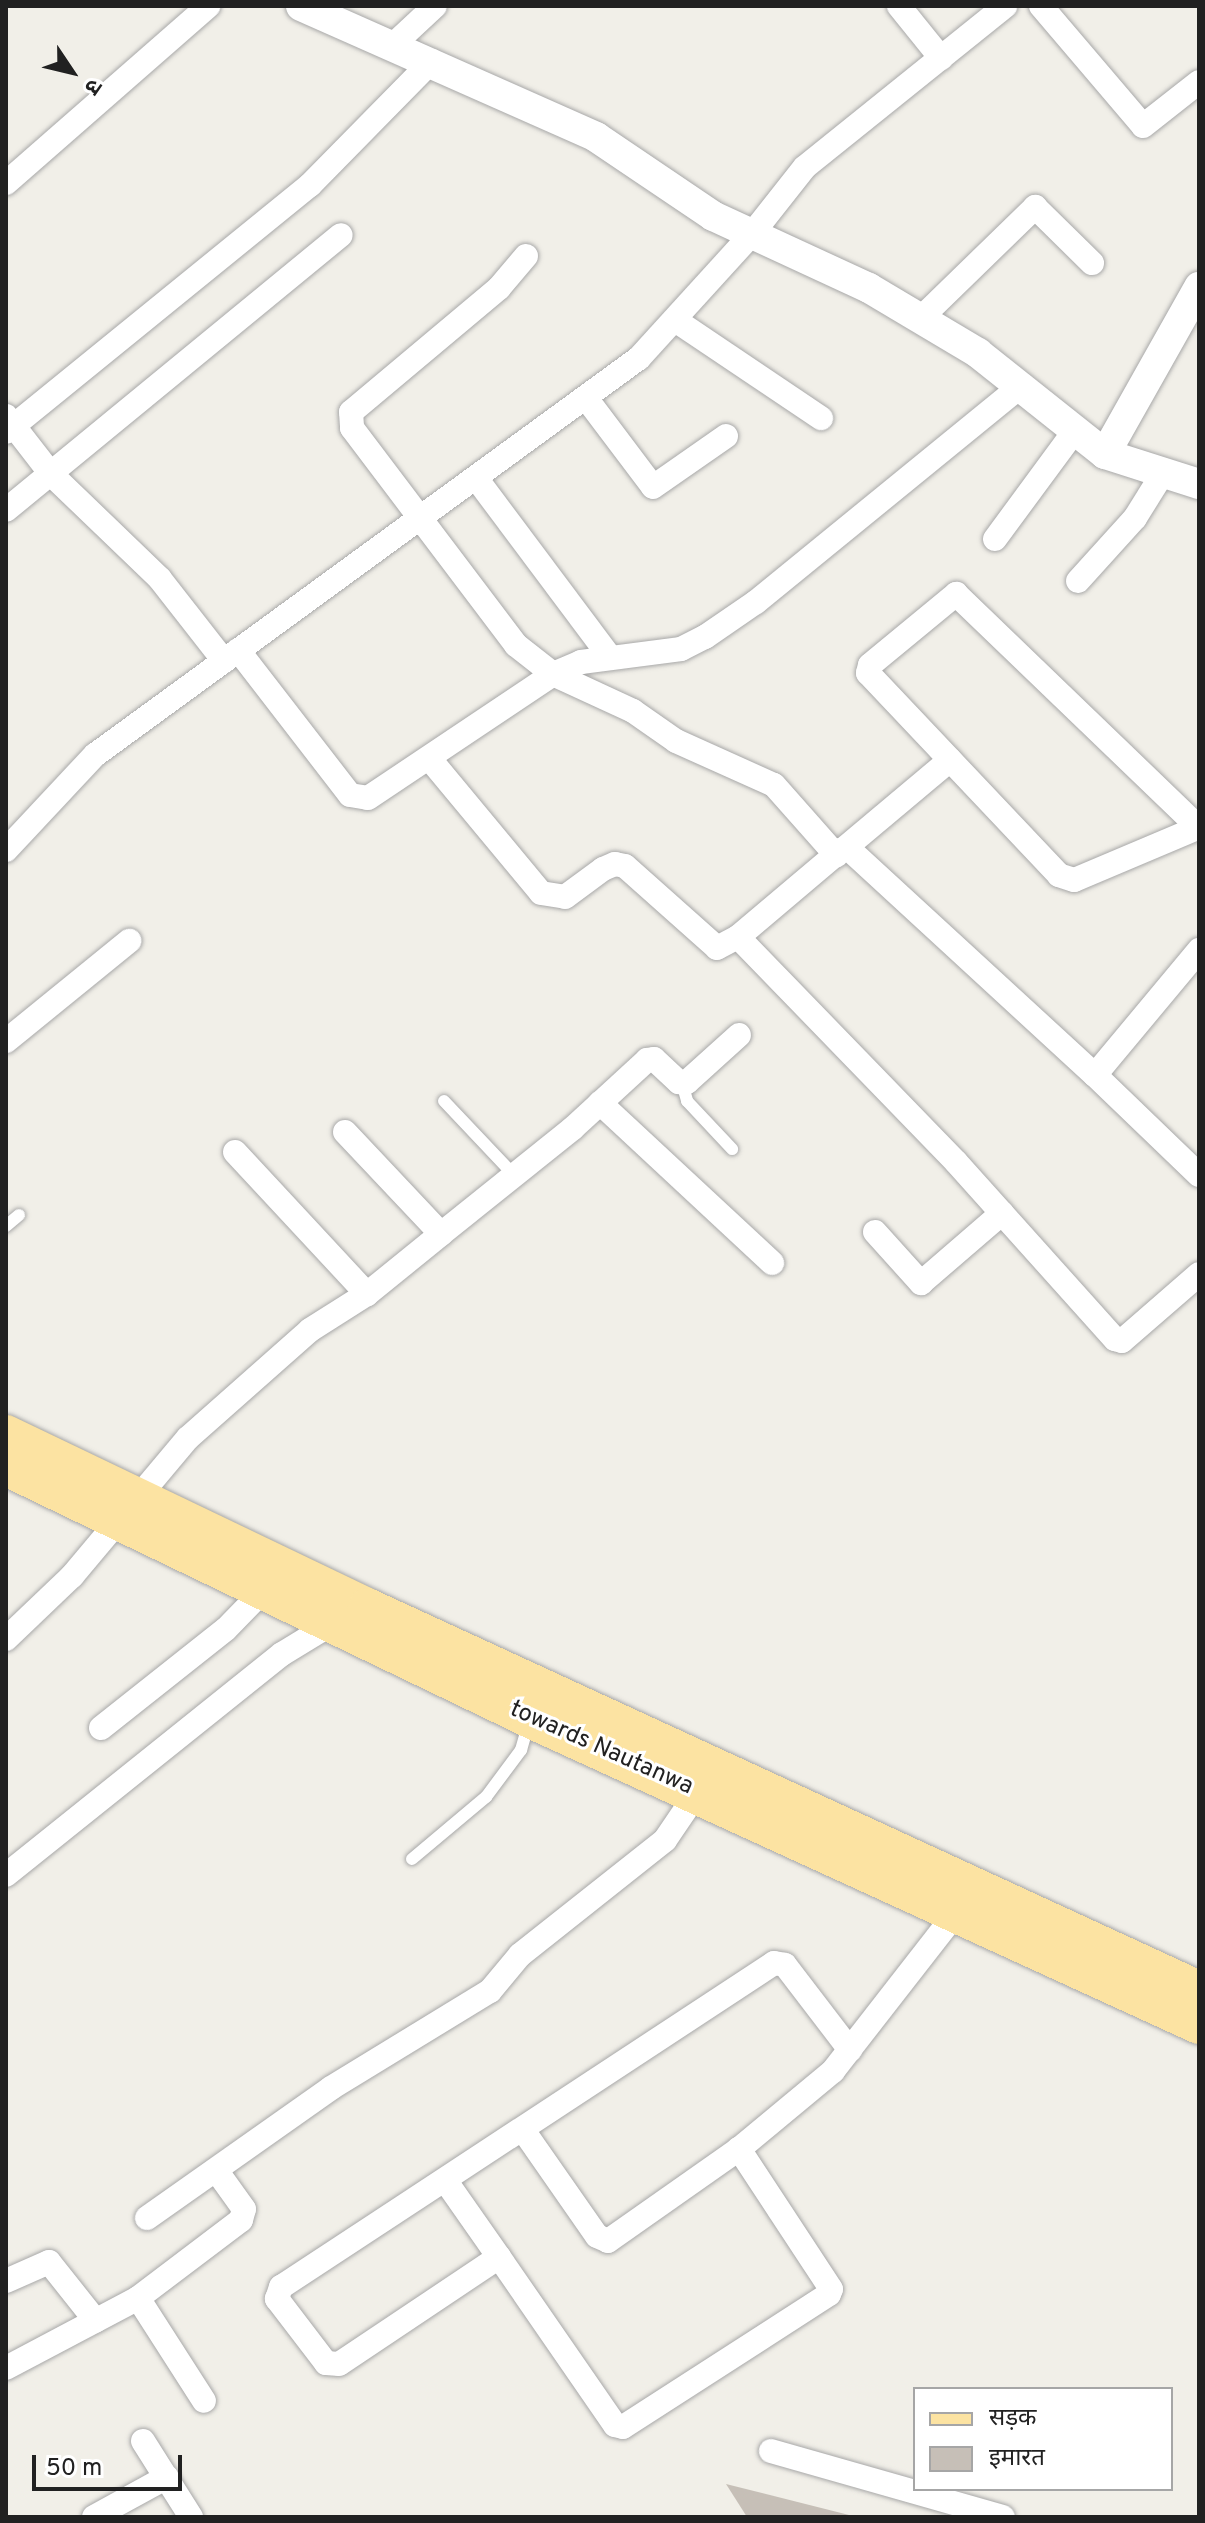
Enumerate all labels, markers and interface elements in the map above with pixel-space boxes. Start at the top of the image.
north arrow [32,32,112,112]
text: उ [77,73,107,99]
street label: towards Nautanwa [505,1696,697,1802]
legend [913,2387,1173,2491]
text: सड़क [989,2404,1037,2434]
scale bar [36,2439,186,2489]
text: इमारत [989,2444,1045,2474]
text: 50 m [46,2454,102,2484]

